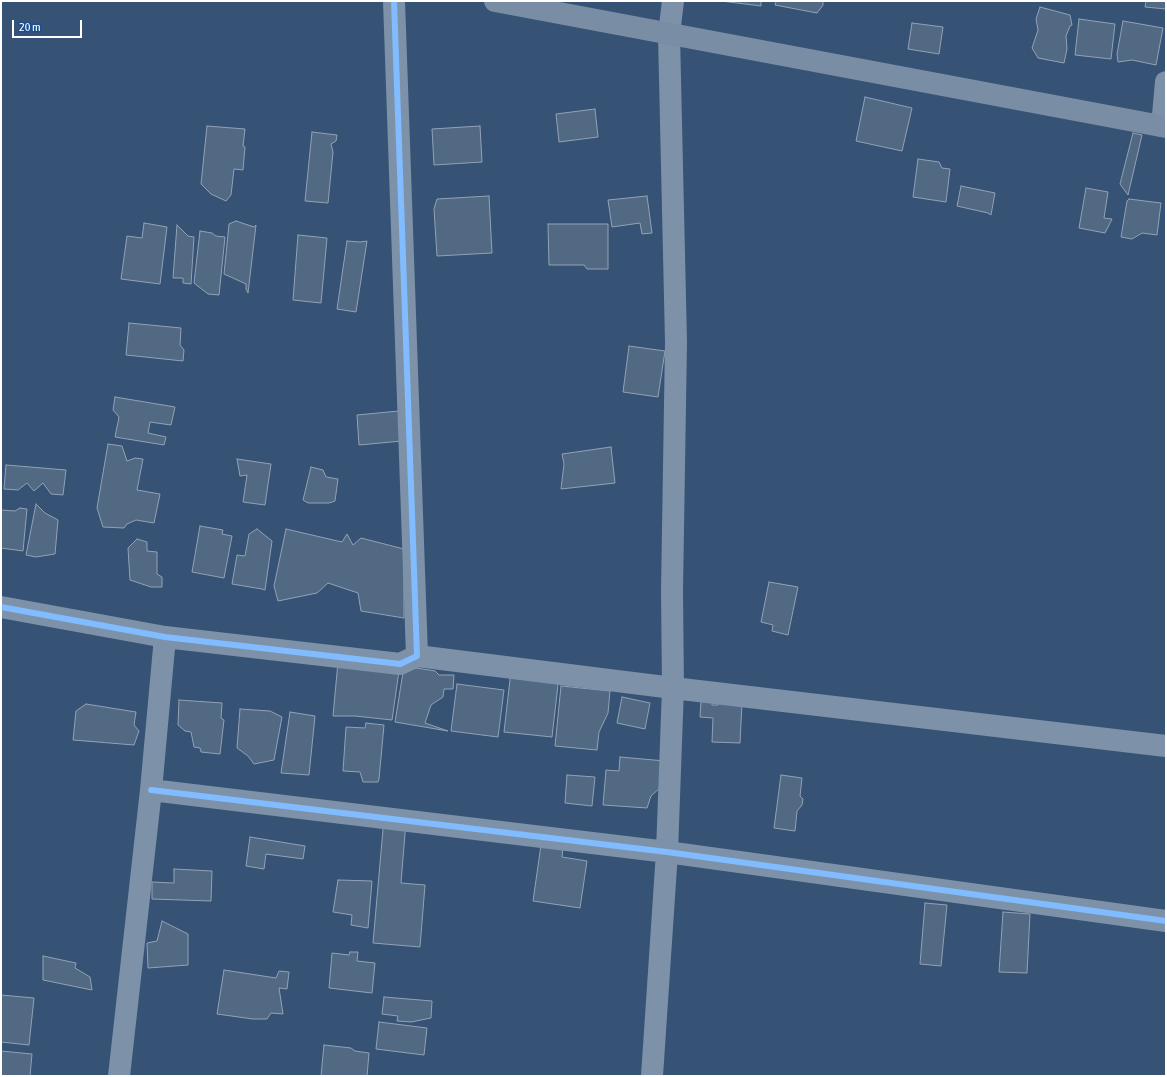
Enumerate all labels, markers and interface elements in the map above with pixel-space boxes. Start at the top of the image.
scale bar [14,12,84,38]
text: 20 m [19,20,41,34]

